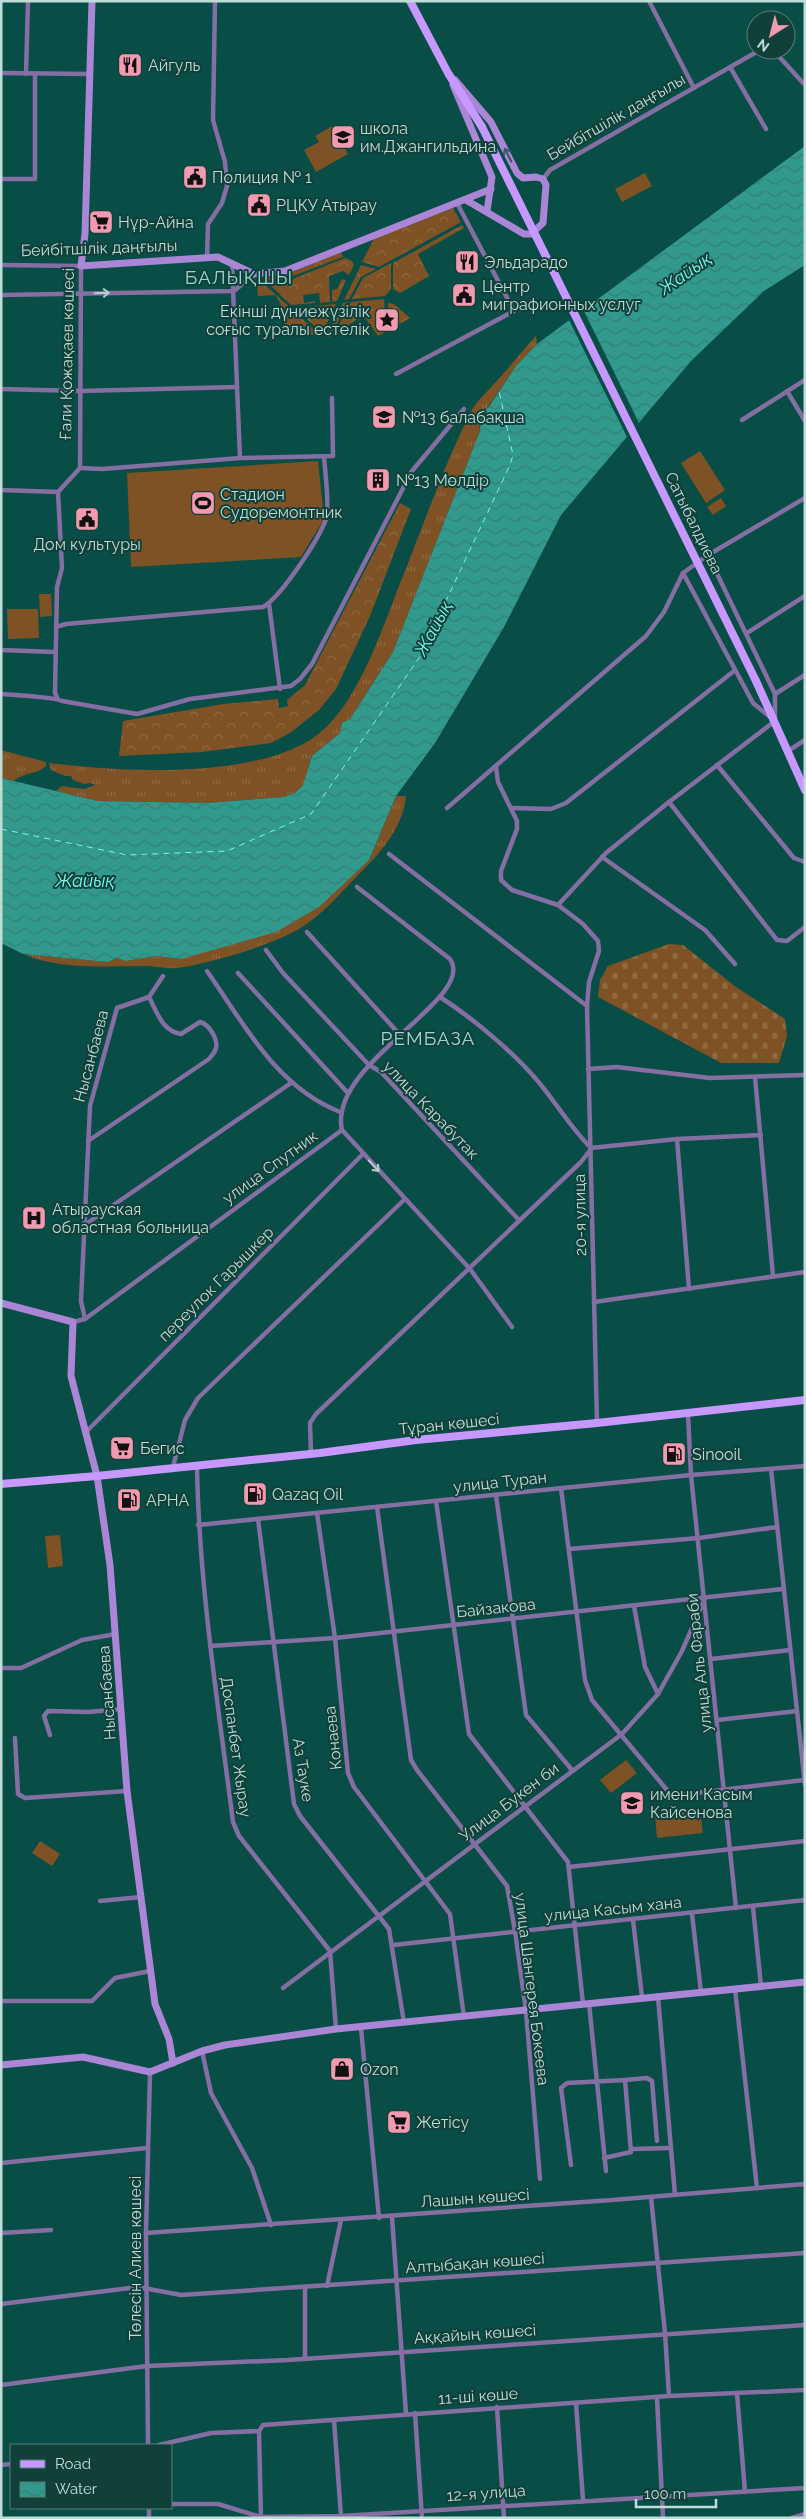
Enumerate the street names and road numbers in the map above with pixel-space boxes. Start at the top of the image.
street label: Бейбітшілік даңғылы [543,70,689,164]
street label: Бейбітшілік даңғылы [20,236,178,260]
street label: Ғали Қожақаев көшесі [56,268,78,440]
street label: Сатыбалдиева [661,469,727,577]
street label: Нысанбаева [70,1008,112,1104]
street label: улица Карабутак [379,1057,483,1163]
street label: улица Спутник [219,1126,321,1208]
street label: 20-я улица [570,1174,590,1256]
street label: переулок Гарышкер [155,1222,278,1345]
street label: Тұран көшесі [398,1409,500,1439]
street label: улица Туран [452,1468,548,1496]
street label: улица Аль Фараби [682,1592,716,1734]
street label: Байзакова [456,1594,536,1622]
street label: Нысанбаева [94,1645,120,1741]
street label: Доспанбет Жырау [217,1675,255,1819]
street label: Конаева [320,1705,346,1771]
street label: Аз Тауке [289,1737,317,1803]
street label: Улица Букен би [456,1758,562,1846]
street label: улица Шангерея Бокеева [511,1892,553,2086]
street label: улица Касым хана [543,1892,683,1926]
street label: Төлесін Алиев көшесі [126,2176,145,2340]
street label: Лашын көшесі [420,2185,530,2211]
street label: Алтыбақан көшесі [405,2249,545,2277]
street label: Аққайың көшесі [413,2320,537,2348]
street label: 11-ші көше [437,2384,519,2408]
street label: 12-я улица [446,2481,526,2505]

